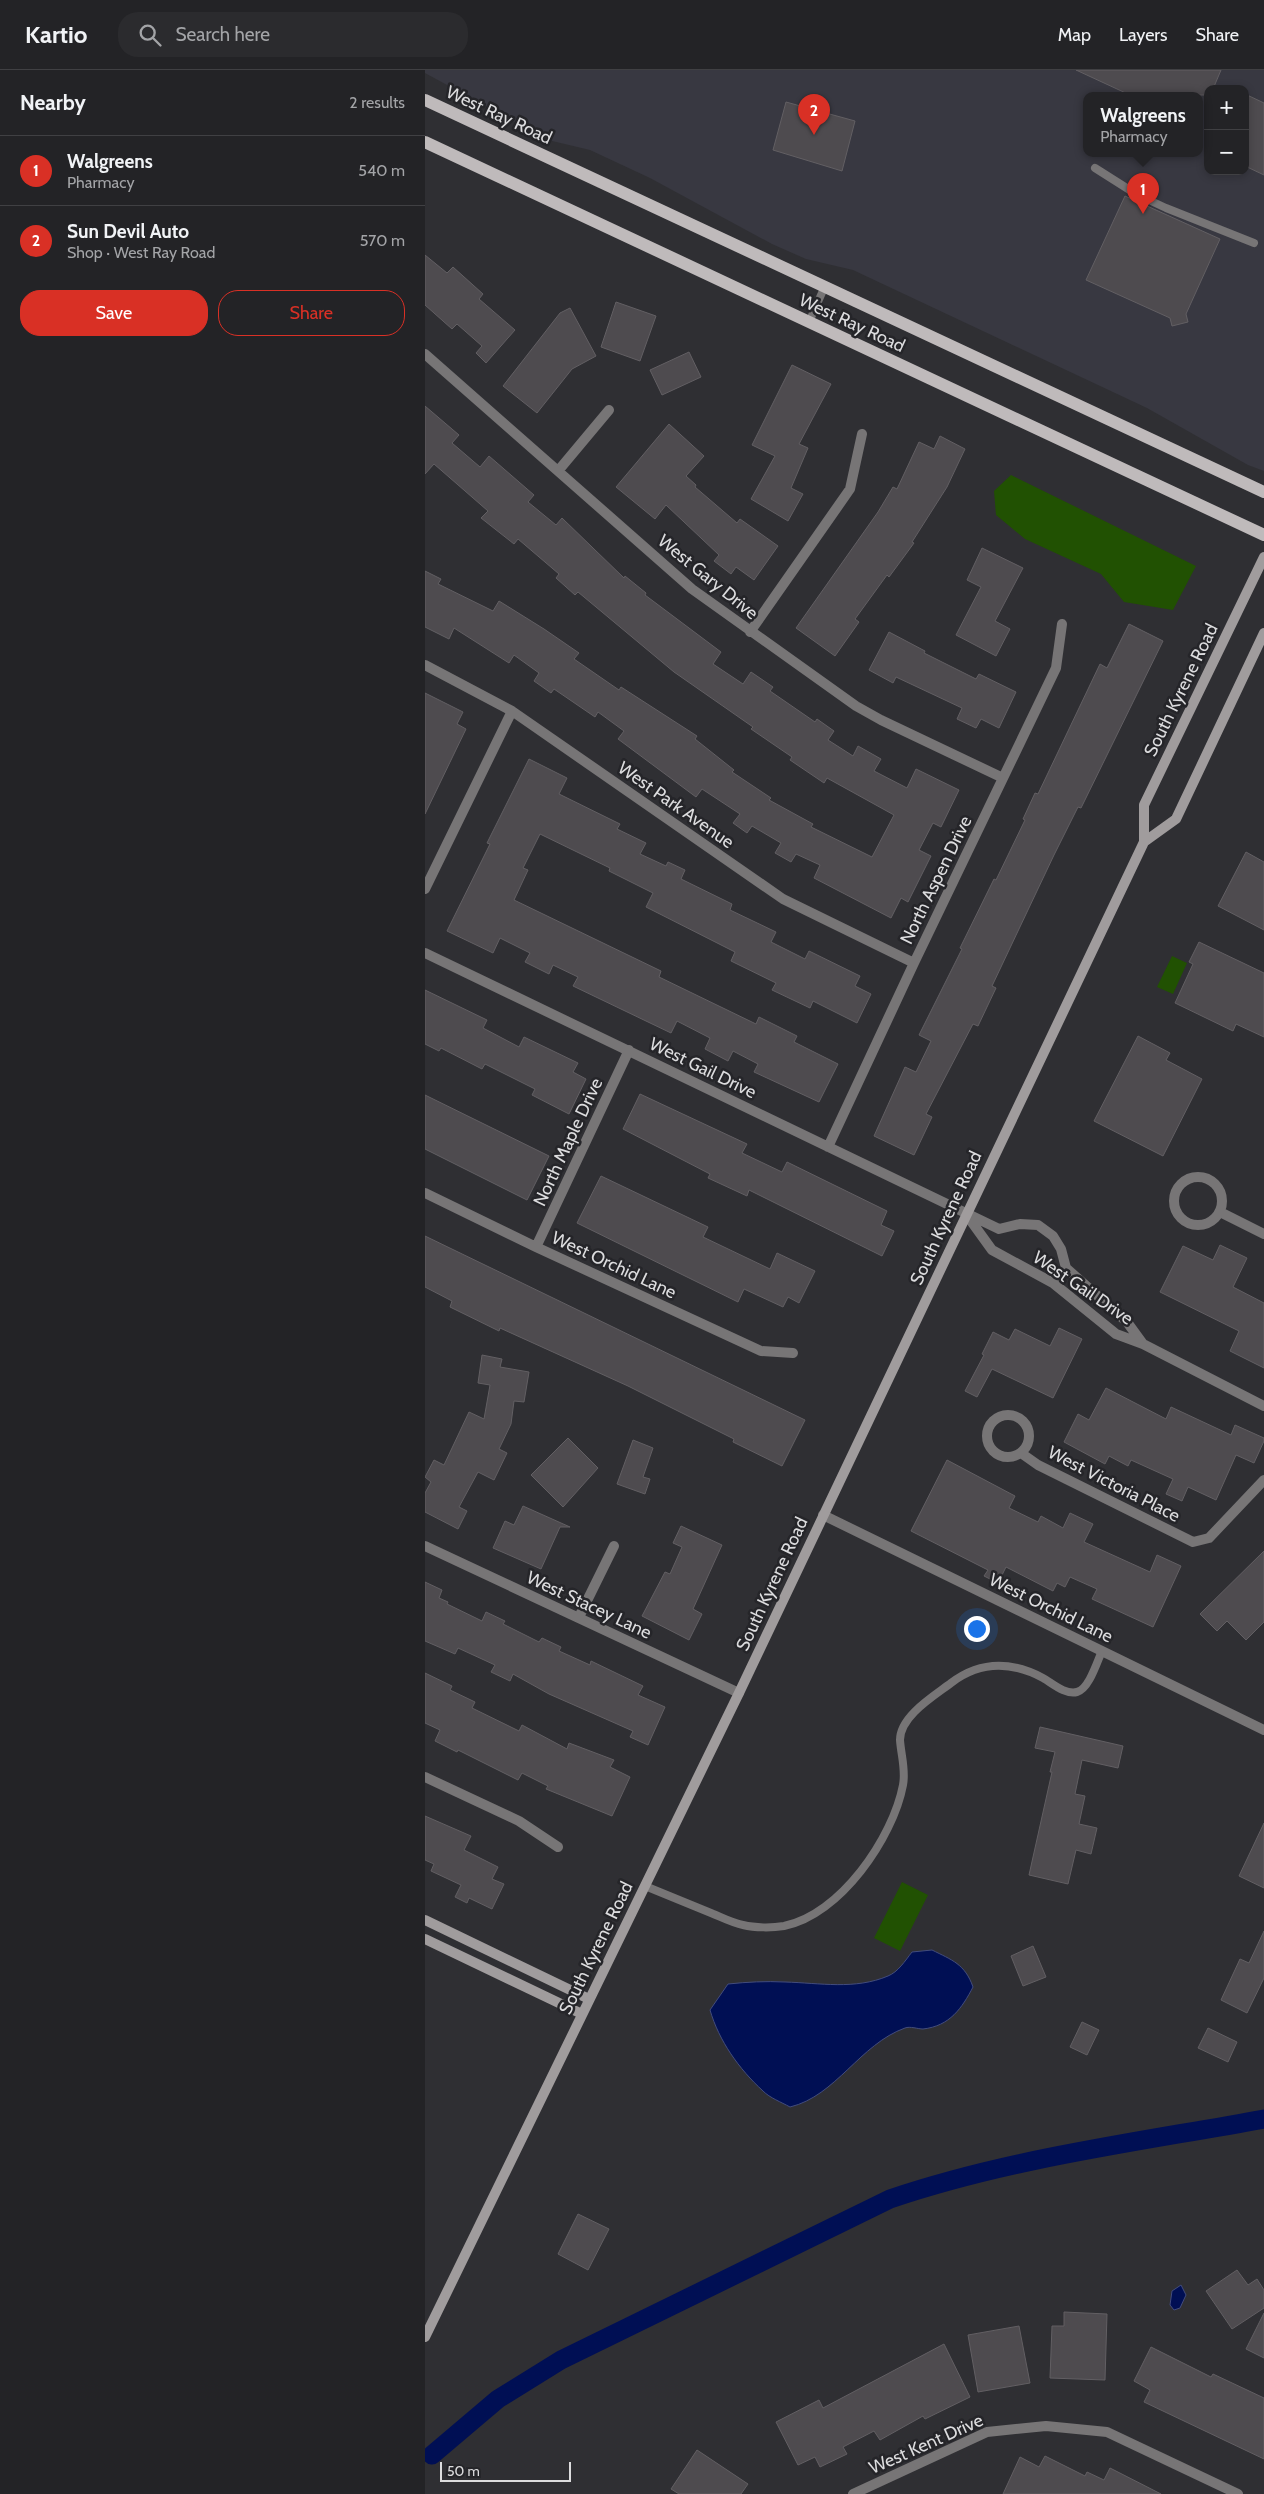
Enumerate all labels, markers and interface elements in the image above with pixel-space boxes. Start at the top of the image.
search box [118,12,468,57]
text: Kartio [25,20,88,49]
icon: search [136,21,164,49]
text: Search here [176,23,270,46]
text: Map [1058,24,1091,46]
text: Layers [1119,24,1168,46]
text: Share [1196,24,1239,46]
street label: West Ray Road [443,81,555,149]
map controls [1204,85,1249,175]
button: + [1204,85,1249,130]
text: Nearby [20,90,86,115]
popup [1083,92,1203,157]
text: 2 results [349,93,405,112]
pin: 2 [798,94,830,135]
text: Walgreens [1100,104,1186,127]
text: Pharmacy [1100,127,1168,146]
button: − [1204,130,1249,175]
text: Walgreens [67,150,153,173]
text: 1 [33,161,39,180]
text: 540 m [358,161,405,180]
text: Pharmacy [67,173,135,192]
pin: 1 [1127,173,1159,214]
text: Sun Devil Auto [67,220,189,243]
text: 2 [32,231,40,250]
text: 570 m [360,231,405,250]
text: Shop · West Ray Road [67,243,215,262]
street label: West Ray Road [796,289,908,357]
button: Save [20,290,208,336]
button: Share [218,290,405,336]
street label: West Gary Drive [653,530,763,624]
street label: South Kyrene Road [1139,620,1223,760]
street label: West Park Avenue [614,757,738,853]
street label: North Aspen Drive [895,812,977,948]
street label: West Gail Drive [646,1033,760,1103]
street label: North Maple Drive [529,1074,607,1210]
street label: South Kyrene Road [905,1148,987,1288]
street label: West Orchid Lane [548,1226,680,1304]
street label: West Gail Drive [1029,1246,1137,1330]
street label: West Victoria Place [1044,1441,1184,1527]
street label: South Kyrene Road [731,1514,813,1654]
street label: West Stacey Lane [523,1566,655,1644]
street label: West Orchid Lane [985,1569,1117,1647]
your location [964,1616,990,1642]
street label: South Kyrene Road [554,1878,638,2018]
street label: West Kent Drive [866,2409,986,2479]
scale bar [440,2459,571,2482]
text: 50 m [447,2462,480,2480]

